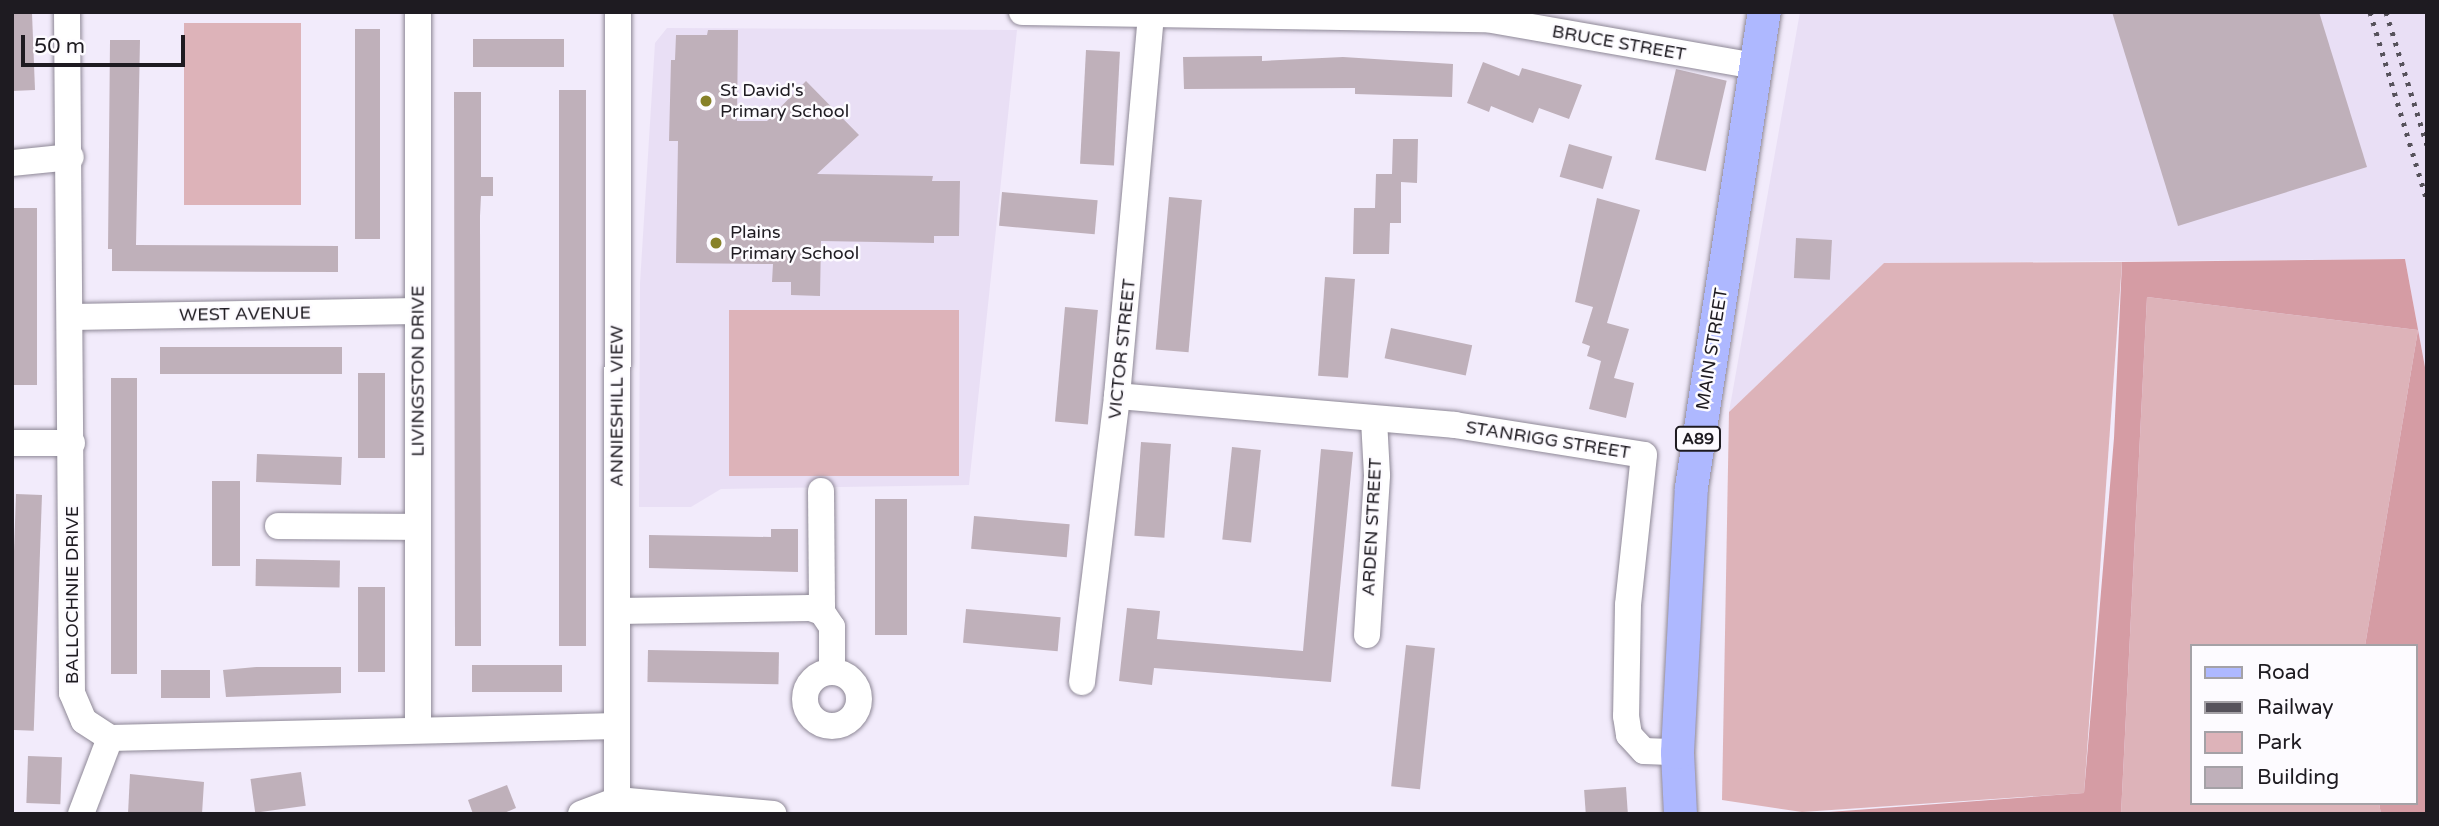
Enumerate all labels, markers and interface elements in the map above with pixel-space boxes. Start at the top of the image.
scale bar [24,21,189,65]
street label: BRUCE STREET [1550,21,1688,65]
text: 50 m [34,34,85,59]
place label: St David's Primary School [720,80,849,122]
marker: St David's Primary School [698,93,714,109]
place label: Plains Primary School [730,222,859,264]
marker: Plains Primary School [708,235,724,251]
street label: VICTOR STREET [1104,278,1140,420]
street label: LIVINGSTON DRIVE [407,285,429,457]
street label: MAIN STREET [1692,286,1732,412]
street label: WEST AVENUE [179,302,311,326]
street label: ANNIESHILL VIEW [606,325,628,487]
street label: STANRIGG STREET [1464,416,1632,464]
road number: A89 [1674,426,1722,452]
street label: ARDEN STREET [1358,457,1386,597]
street label: BALLOCHNIE DRIVE [61,506,83,684]
legend [2190,644,2418,805]
text: Road [2257,660,2310,685]
text: Railway [2257,695,2334,720]
text: Park [2257,730,2302,755]
text: Building [2257,765,2339,790]

